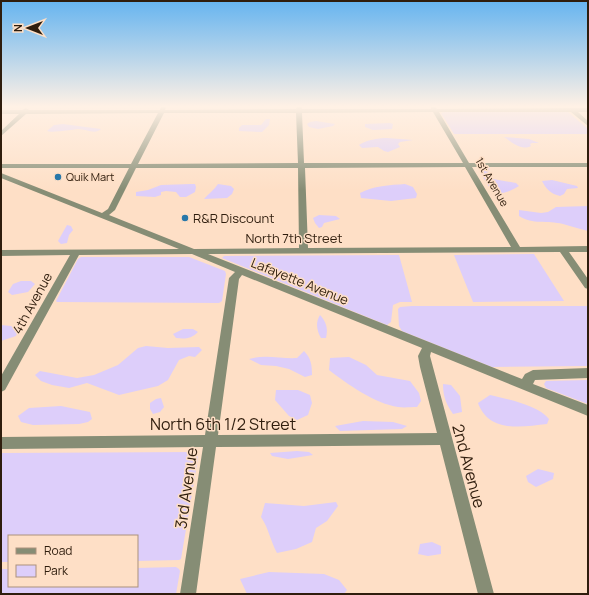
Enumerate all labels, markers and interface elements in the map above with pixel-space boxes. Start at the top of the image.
north arrow [8,8,48,48]
text: N [10,24,25,32]
street label: 1st Avenue [472,154,513,210]
place label: Quik Mart [66,169,114,184]
marker: Quik Mart [53,172,63,182]
place label: R&R Discount [193,209,274,227]
marker: R&R Discount [180,213,190,223]
street label: North 7th Street [245,229,343,247]
street label: Lafayette Avenue [249,253,352,309]
street label: 4th Avenue [8,269,56,337]
street label: North 6th 1/2 Street [150,413,296,435]
street label: 2nd Avenue [447,422,491,510]
street label: 3rd Avenue [169,446,203,530]
legend [8,535,138,587]
text: Road [44,542,72,559]
text: Park [44,562,69,579]

